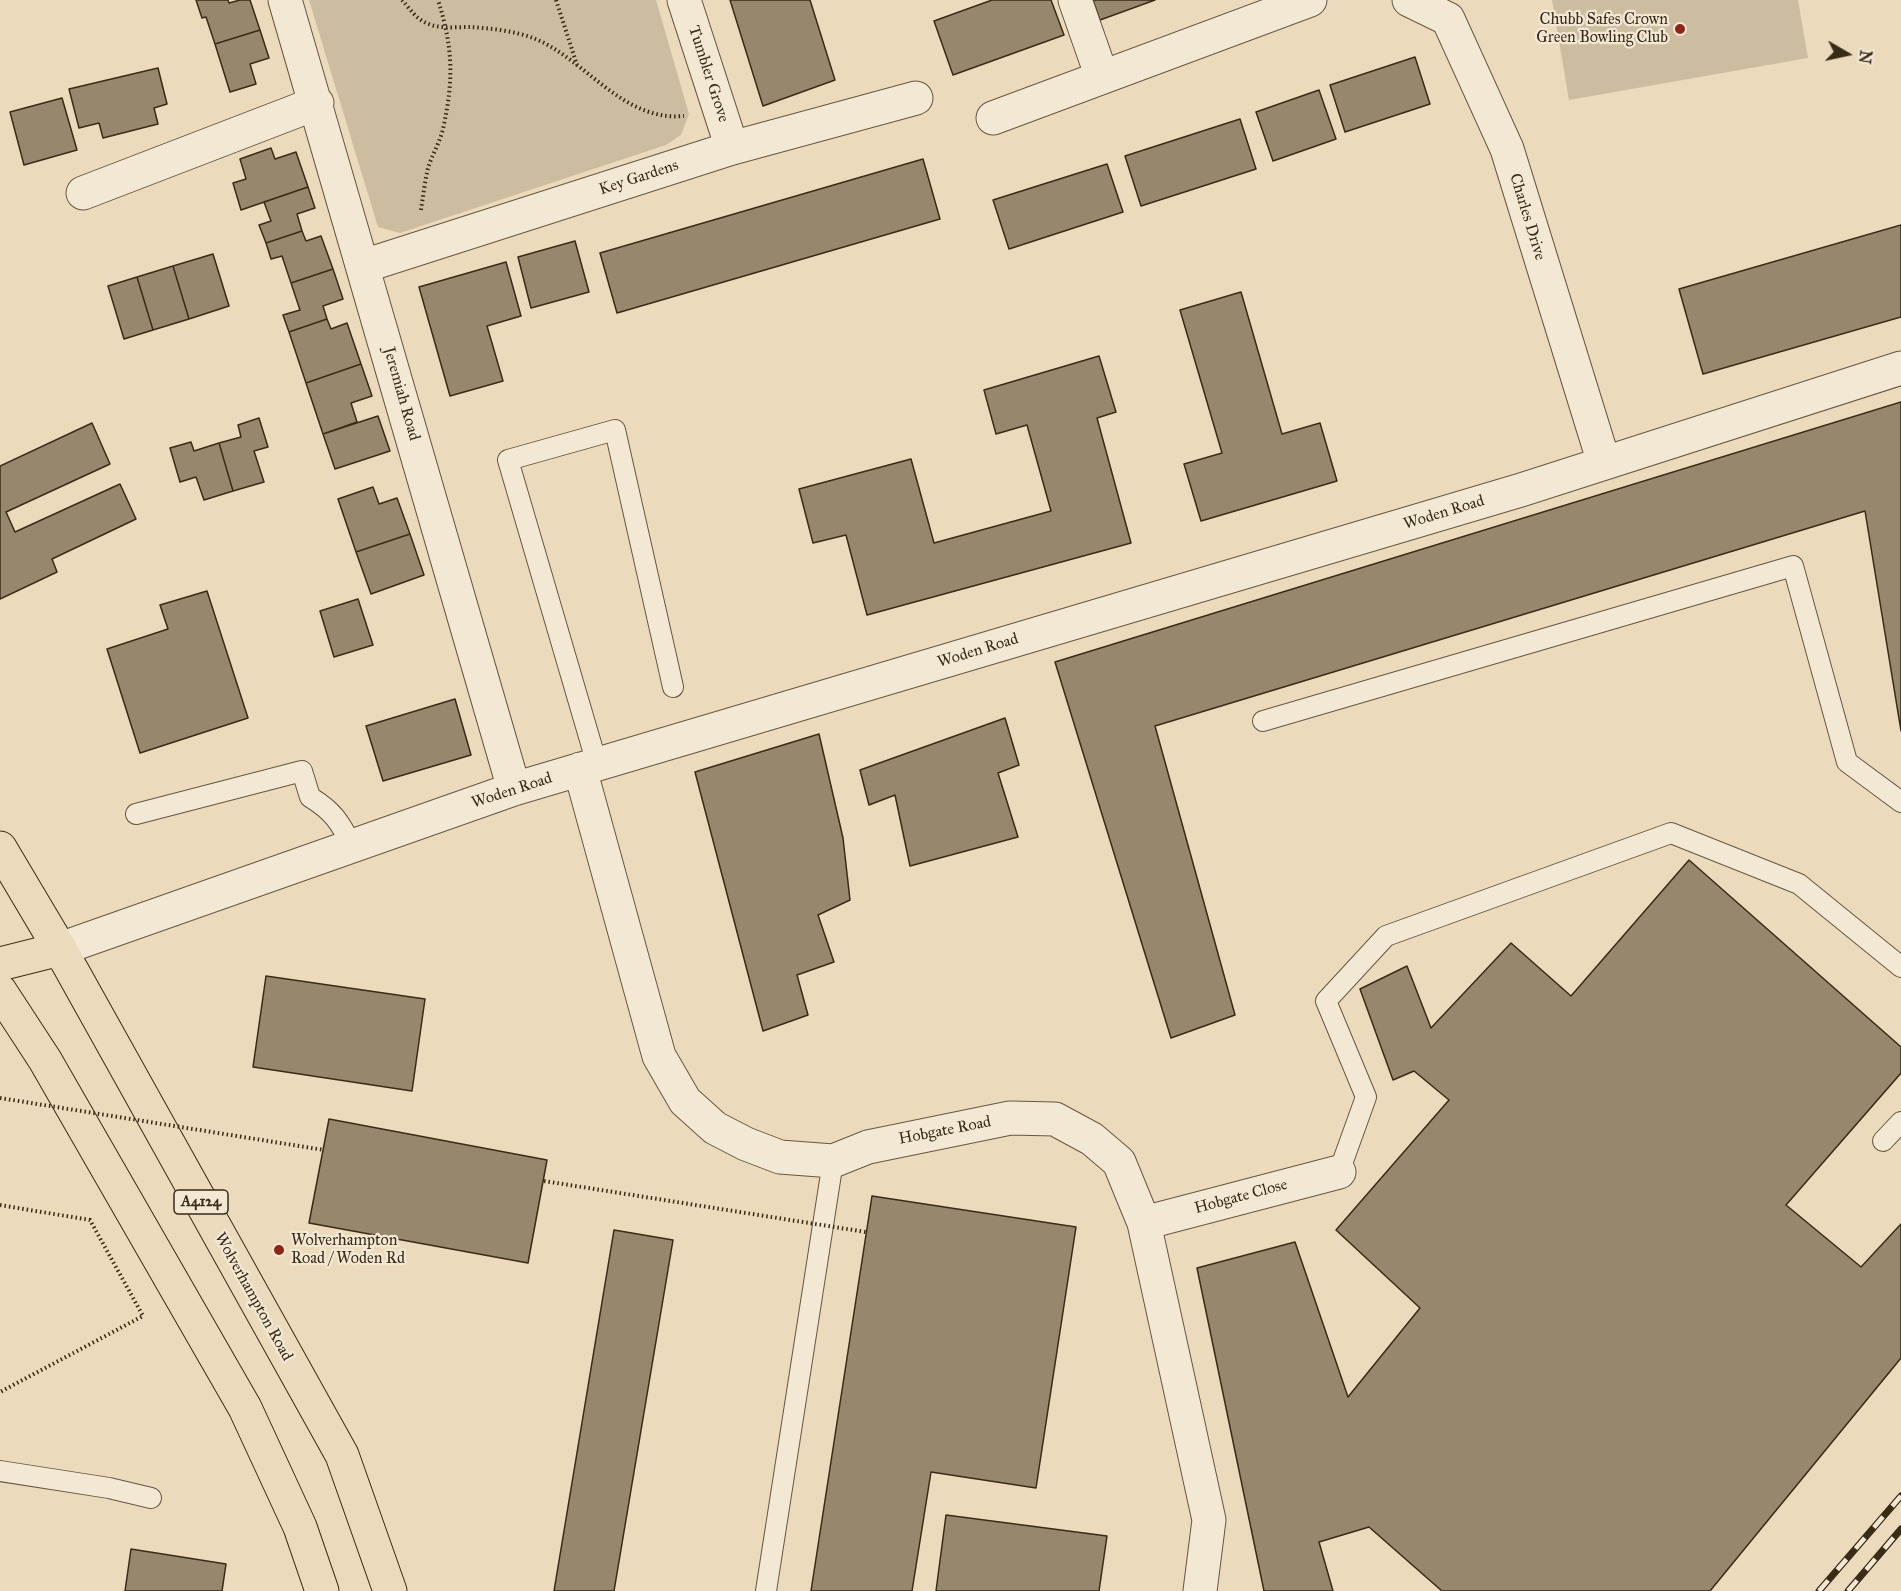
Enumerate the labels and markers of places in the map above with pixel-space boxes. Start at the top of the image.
place label: Chubb Safes Crown Green Bowling Club [1536,10,1668,48]
marker: Chubb Safes Crown Green Bowling Club [1673,22,1687,36]
place label: Wolverhampton Road / Woden Rd [291,1231,405,1269]
marker: Wolverhampton Road / Woden Rd [272,1243,286,1257]

